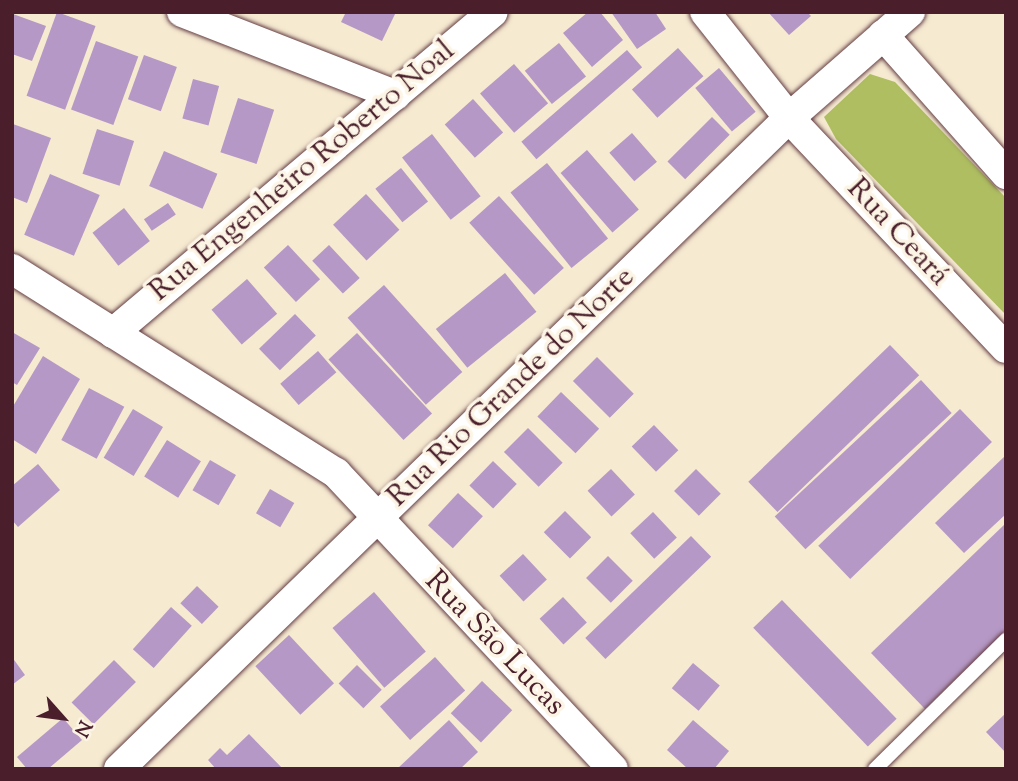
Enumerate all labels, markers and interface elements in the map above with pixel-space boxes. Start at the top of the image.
street label: Rua Engenheiro Roberto Noal [143,34,463,310]
street label: Rua Ceará [838,172,956,294]
street label: Rua Rio Grande do Norte [381,260,643,516]
street label: Rua São Lucas [416,564,572,724]
north arrow [28,683,98,753]
text: N [67,715,97,741]

